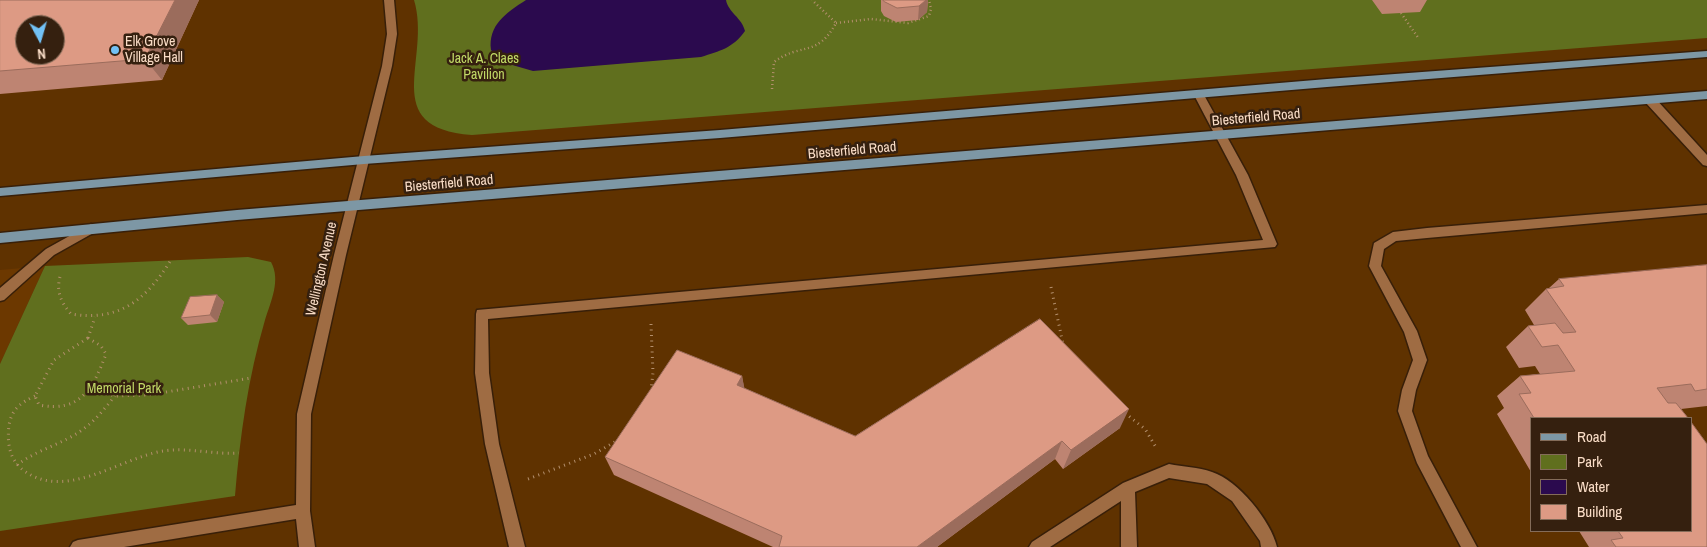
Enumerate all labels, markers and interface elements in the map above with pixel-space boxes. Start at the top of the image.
north arrow [15,15,65,65]
place label: Elk Grove Village Hall [125,34,183,66]
marker: Elk Grove Village Hall [109,44,121,56]
text: N [36,45,47,63]
park label: Jack A. Claes Pavilion [449,51,519,84]
street label: Biesterfield Road [1211,106,1301,130]
street label: Biesterfield Road [807,139,897,163]
street label: Biesterfield Road [404,172,494,196]
street label: Wellington Avenue [303,220,341,318]
park label: Memorial Park [87,381,161,397]
legend [1530,417,1692,532]
text: Road [1577,426,1606,447]
text: Park [1577,451,1602,472]
text: Water [1577,476,1609,497]
text: Building [1577,501,1622,522]

